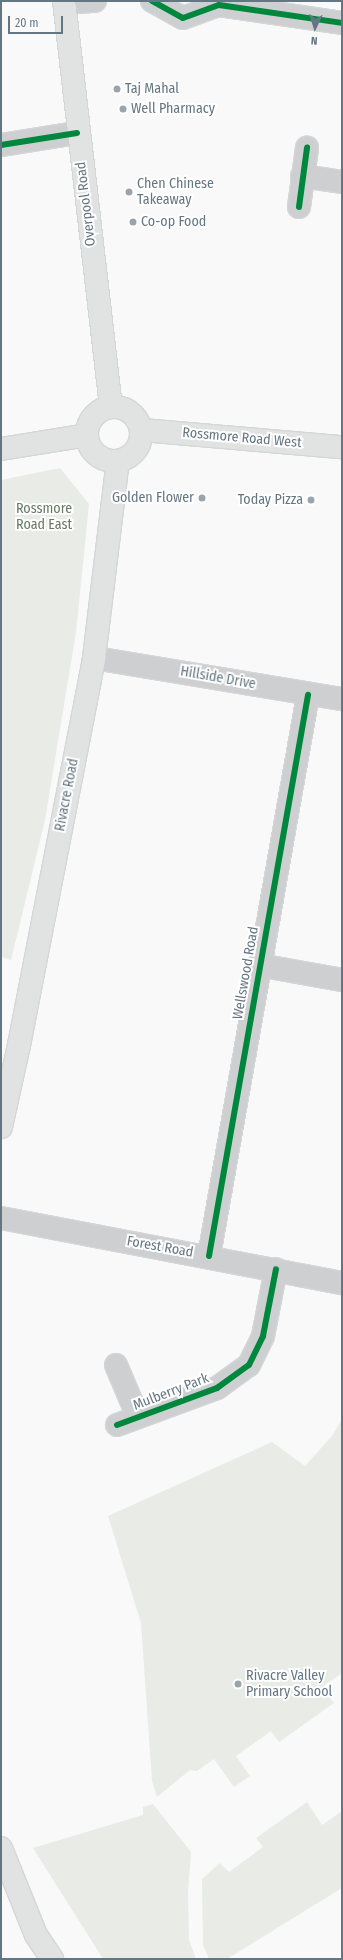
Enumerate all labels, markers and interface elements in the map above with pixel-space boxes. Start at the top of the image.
scale bar [10,8,65,34]
north arrow [295,8,335,48]
text: 20 m [15,16,39,30]
text: N [310,34,318,47]
place label: Taj Mahal [125,81,179,97]
marker: Taj Mahal [112,84,122,94]
place label: Well Pharmacy [131,101,215,117]
marker: Well Pharmacy [118,104,128,114]
street label: Overpool Road [72,161,100,247]
place label: Chen Chinese Takeaway [137,176,214,208]
marker: Chen Chinese Takeaway [124,187,134,197]
place label: Co-op Food [141,214,206,230]
marker: Co-op Food [128,217,138,227]
street label: Rossmore Road West [182,424,302,452]
place label: Golden Flower [112,490,194,506]
place label: Today Pizza [238,492,303,508]
marker: Golden Flower [197,493,207,503]
marker: Today Pizza [306,495,316,505]
park label: Rossmore Road East [16,501,72,534]
street label: Hillside Drive [179,663,257,693]
street label: Rivacre Road [52,757,82,833]
street label: Wellswood Road [230,925,262,1021]
street label: Forest Road [125,1233,195,1261]
street label: Mulberry Park [131,1370,211,1414]
place label: Rivacre Valley Primary School [246,1668,332,1700]
marker: Rivacre Valley Primary School [233,1679,243,1689]

